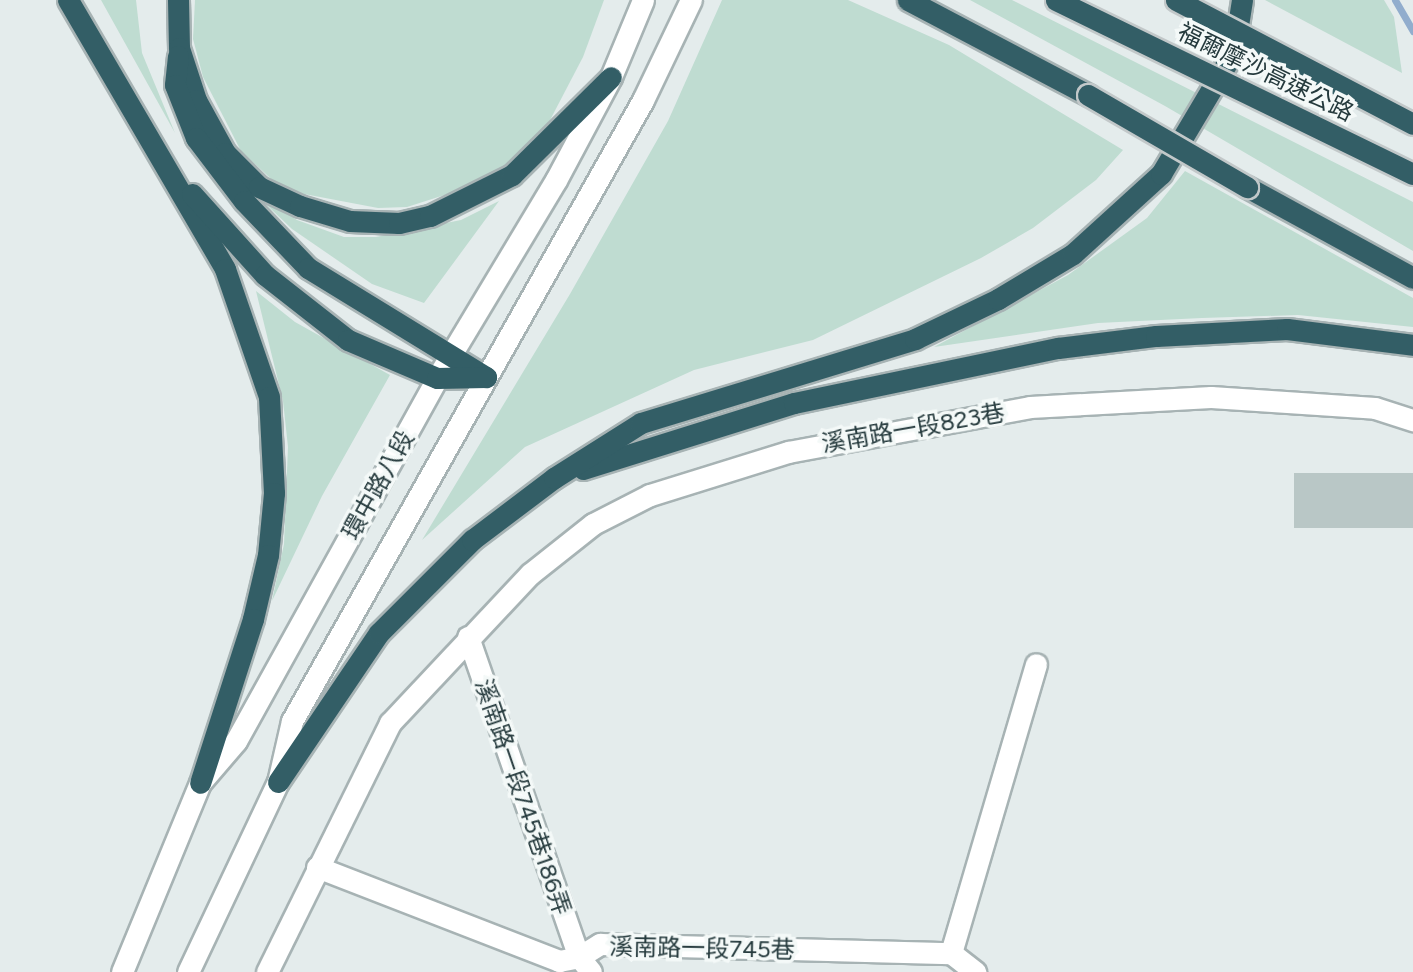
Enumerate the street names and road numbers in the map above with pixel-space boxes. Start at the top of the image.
street label: 福爾摩沙高速公路 [1173,17,1359,127]
street label: 溪南路一段823巷 [819,398,1007,458]
street label: 環中路八段 [336,426,420,544]
street label: 溪南路一段745巷186弄 [469,675,577,919]
street label: 溪南路一段745巷 [609,932,795,964]

